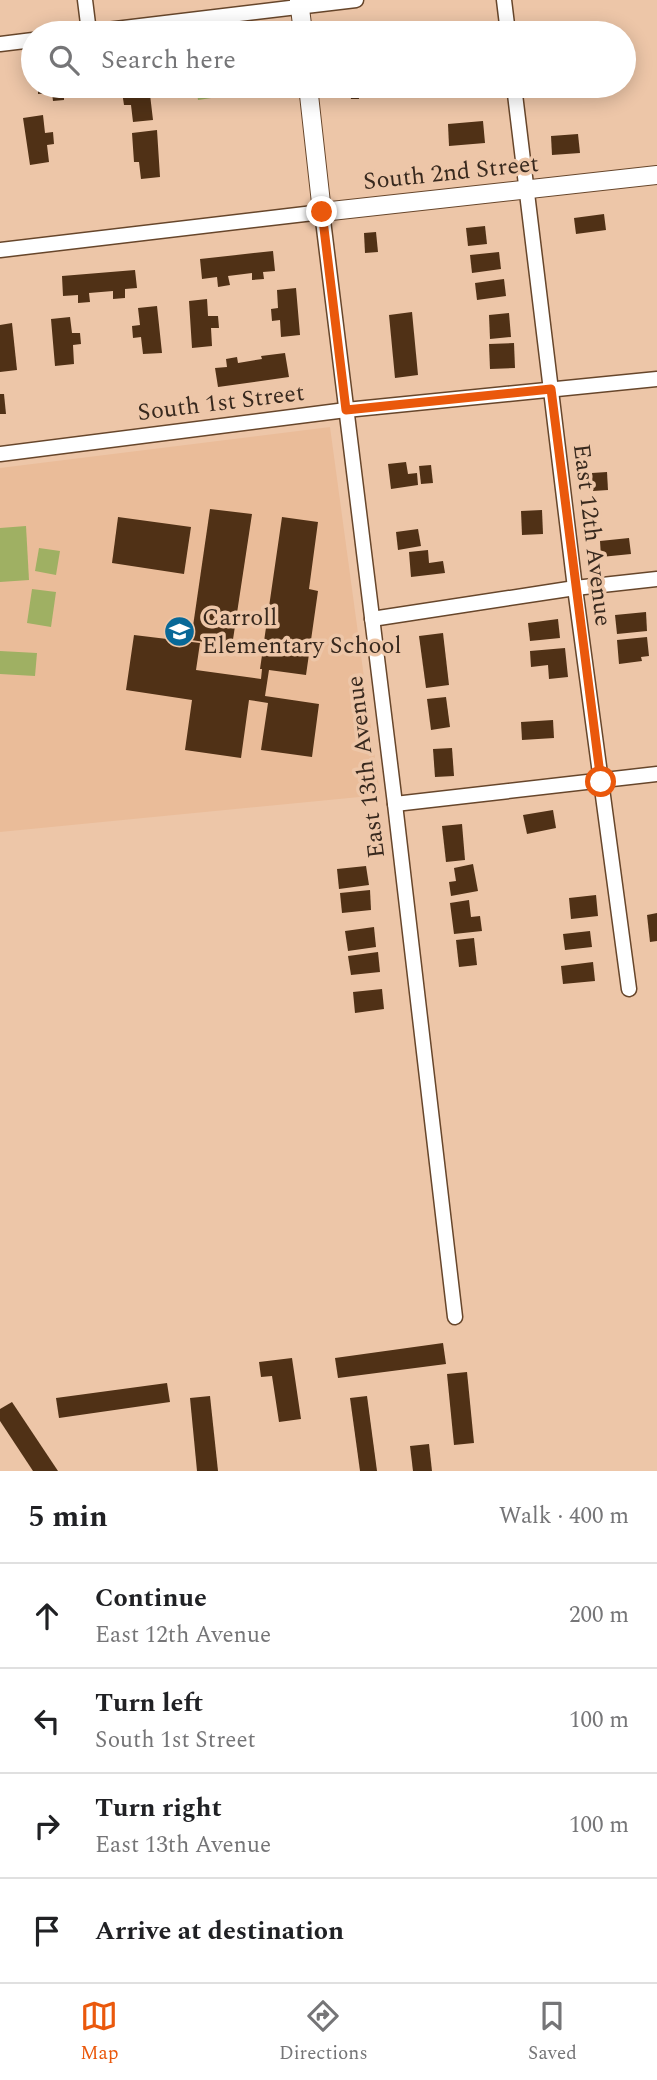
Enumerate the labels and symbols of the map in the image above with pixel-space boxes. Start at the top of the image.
street label: South 2nd Street [361,146,541,200]
route end [306,196,337,227]
street label: South 1st Street [136,375,306,431]
street label: East 12th Avenue [563,442,621,628]
place label: Carroll Elementary School [202,600,402,664]
school or university icon: Carroll Elementary School [162,615,196,649]
street label: East 13th Avenue [337,674,395,860]
route start [585,766,616,797]

